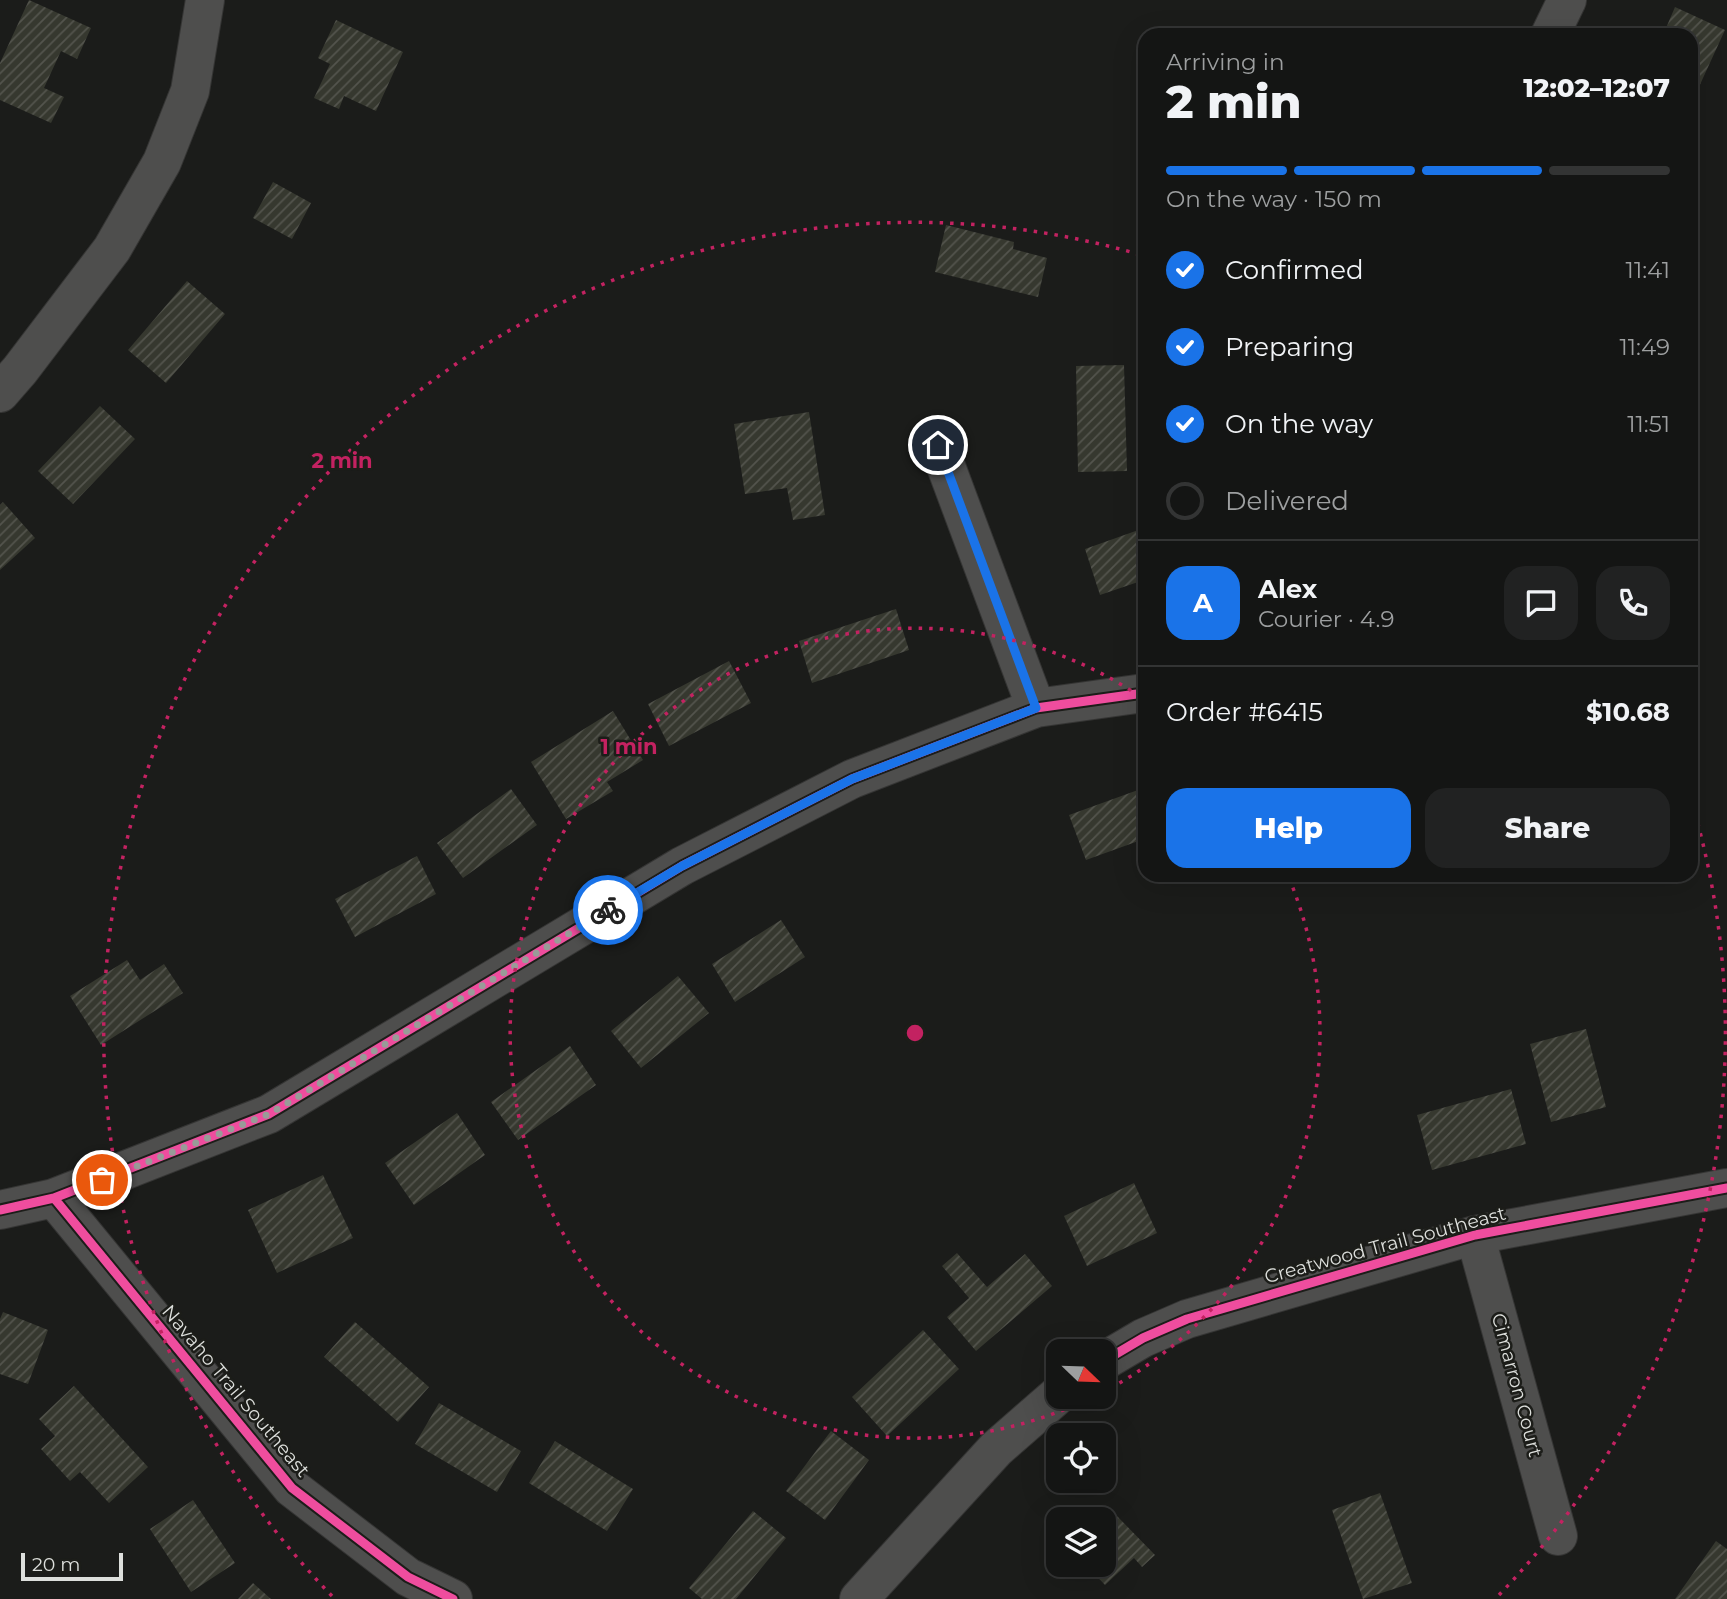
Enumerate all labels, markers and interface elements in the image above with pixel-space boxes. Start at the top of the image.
text: Arriving in [1166,48,1285,76]
text: 12:02–12:07 [1523,72,1670,104]
text: 2 min [1166,73,1301,130]
text: On the way · 150 m [1166,185,1382,213]
icon: check [1166,251,1204,289]
text: Confirmed [1225,254,1364,286]
text: 11:41 [1626,256,1670,284]
icon: check [1166,328,1204,366]
text: Preparing [1225,331,1354,363]
text: 11:49 [1619,333,1670,361]
icon: check [1166,405,1204,443]
text: On the way [1225,408,1373,440]
text: 11:51 [1627,410,1670,438]
pin [908,415,968,475]
icon: home [919,426,957,464]
text: 2 min [311,448,373,473]
text: Delivered [1225,485,1349,517]
button: chat [1504,566,1578,640]
button: phone [1596,566,1670,640]
text: Alex [1258,573,1317,605]
text: A [1193,587,1213,619]
text: Courier · 4.9 [1258,605,1394,633]
text: Order #6415 [1166,696,1323,728]
text: $10.68 [1586,696,1670,728]
text: 1 min [600,734,658,759]
button: Help [1166,788,1411,868]
button: Share [1425,788,1670,868]
courier [573,875,643,945]
icon: bike [589,891,627,929]
centre of rings [903,1021,927,1045]
pin [72,1150,132,1210]
icon: bag [83,1161,121,1199]
street label: Creatwood Trail Southeast [1262,1202,1509,1288]
street label: Navaho Trail Southeast [157,1300,315,1482]
street label: Cimarron Court [1487,1311,1547,1460]
north arrow [1046,1339,1116,1409]
map controls [1046,1339,1116,1577]
button: locate [1046,1423,1116,1493]
button: layers [1046,1507,1116,1577]
scale bar [21,1550,122,1582]
text: 20 m [32,1553,80,1576]

